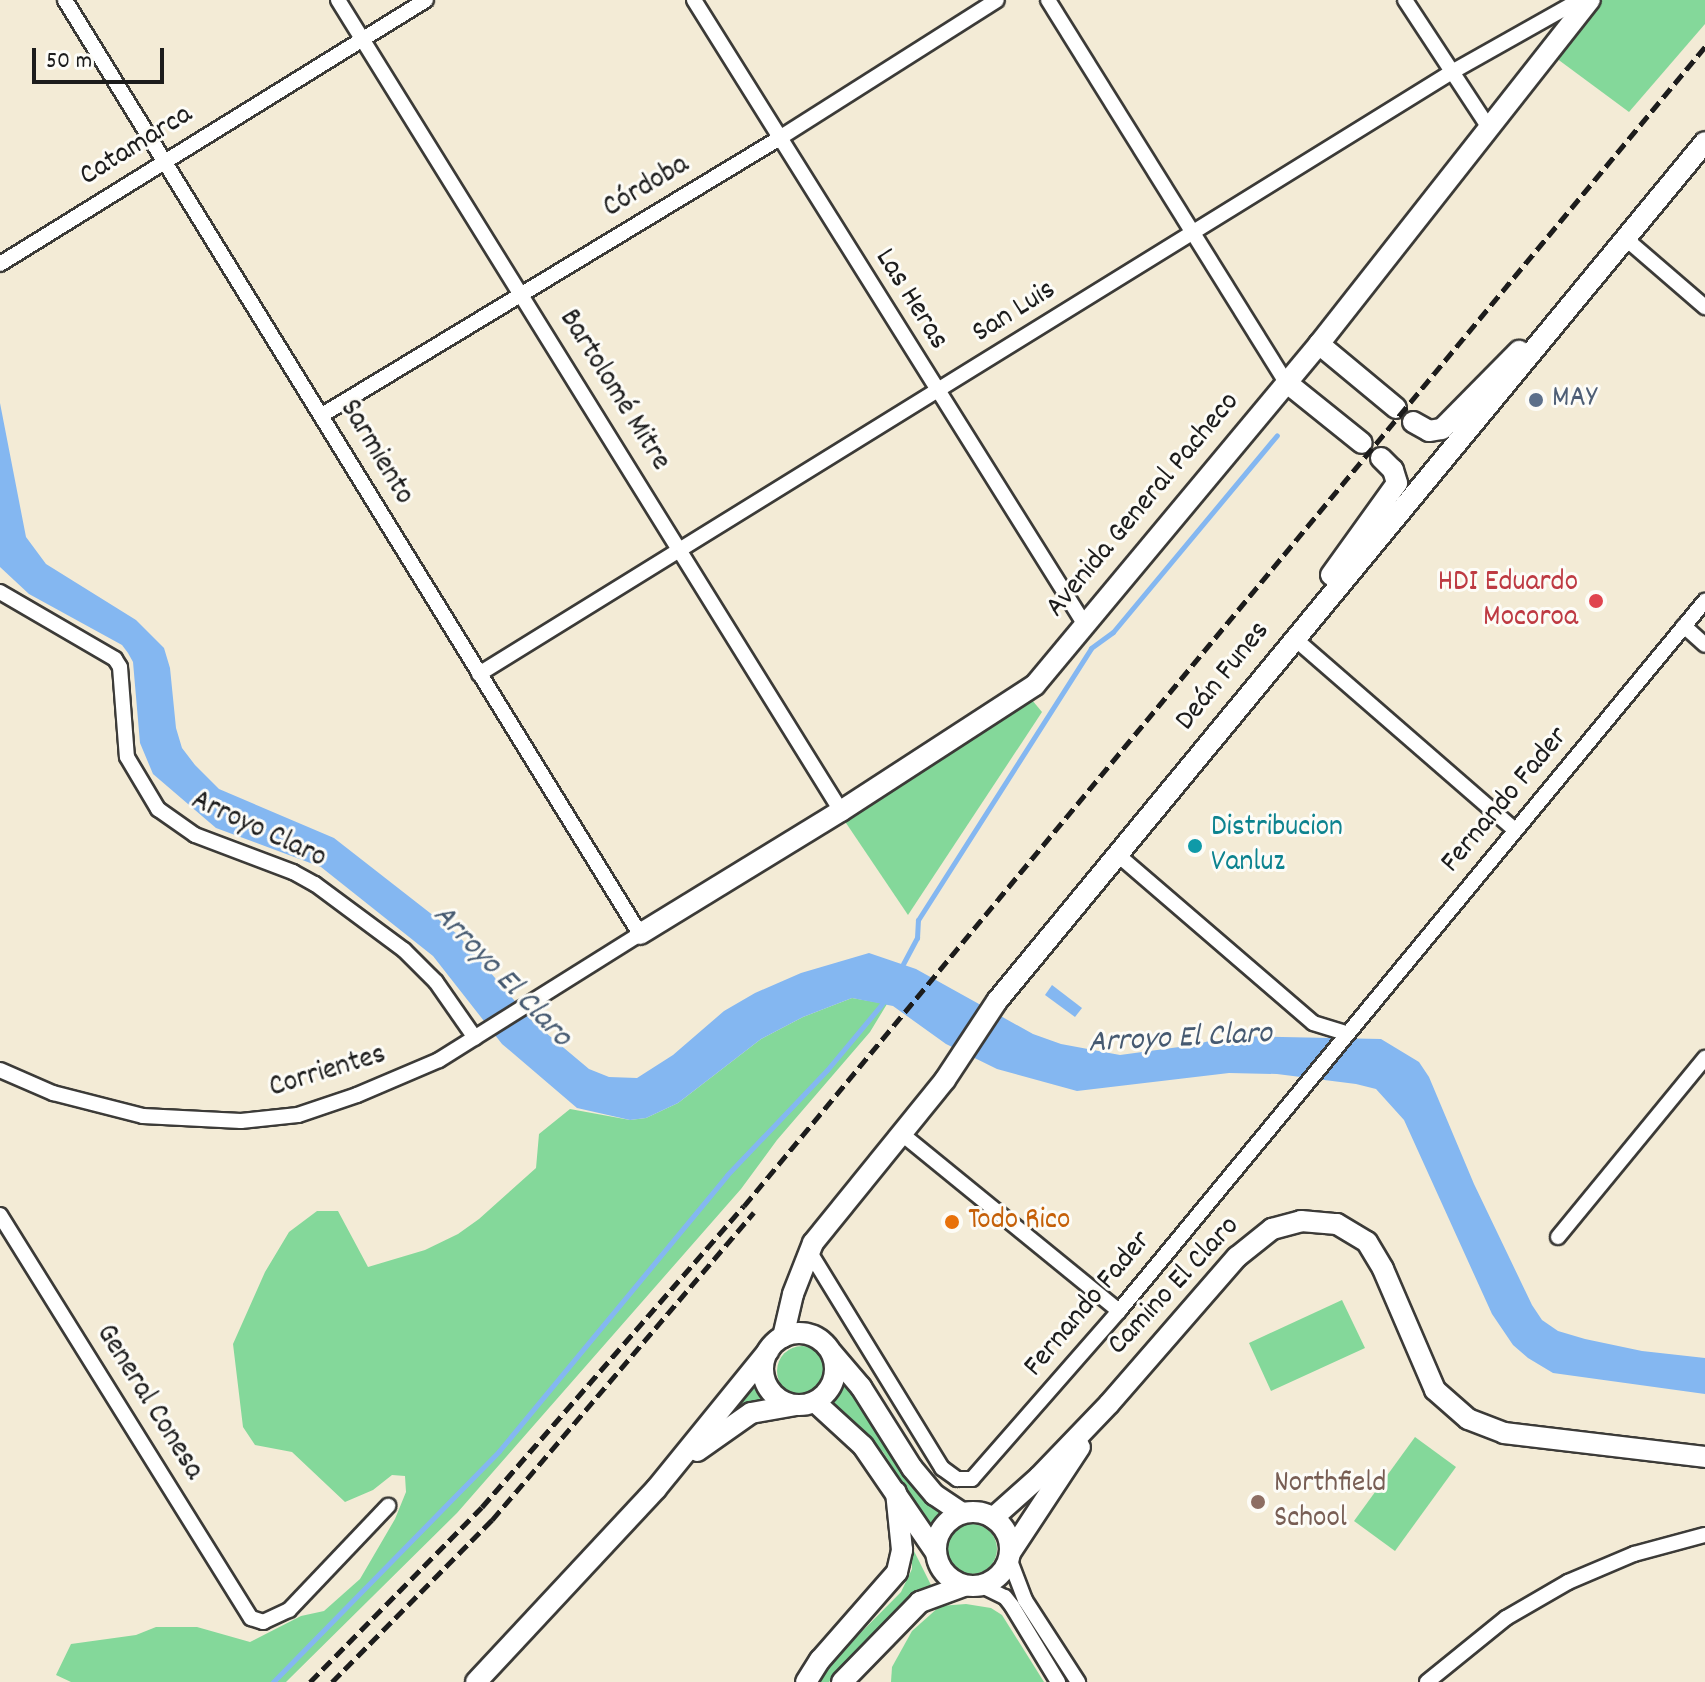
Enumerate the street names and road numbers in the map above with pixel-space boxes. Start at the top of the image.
street label: Catamarca [74,98,200,196]
street label: Córdoba [598,148,696,228]
street label: Las Heras [865,243,955,357]
street label: San Luis [967,274,1063,352]
street label: Bartolomé Mitre [549,304,677,478]
street label: Avenida General Pacheco [1039,386,1249,626]
street label: Sarmiento [330,394,420,512]
street label: Deán Funes [1169,615,1279,739]
street label: Fernando Fader [1434,721,1578,881]
street label: Arroyo Claro [185,784,331,878]
street label: Corrientes [265,1038,391,1108]
street label: Camino El Claro [1101,1210,1249,1364]
street label: Fernando Fader [1017,1225,1161,1385]
street label: General Conesa [86,1319,210,1487]

